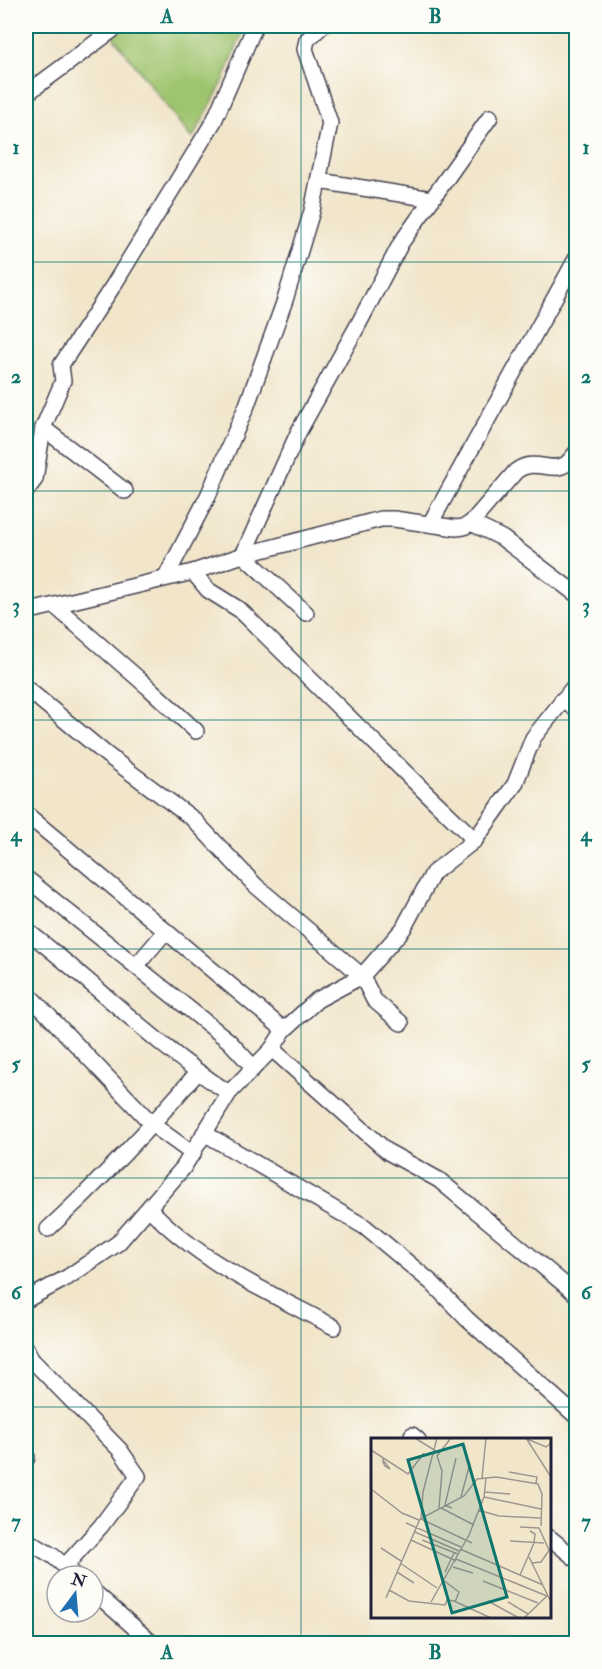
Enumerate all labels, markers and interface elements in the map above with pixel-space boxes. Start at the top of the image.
text: A [160,4,174,29]
text: B [428,4,442,29]
text: 1 [12,135,20,160]
text: 1 [582,135,590,160]
text: 2 [11,364,21,389]
text: 2 [581,364,591,389]
text: 3 [12,593,20,618]
text: 3 [582,593,590,618]
text: 4 [10,822,23,847]
text: 4 [580,822,593,847]
text: 5 [12,1051,22,1076]
text: 5 [582,1051,592,1076]
text: 6 [11,1280,23,1305]
text: 6 [581,1280,593,1305]
inset map [371,1438,551,1618]
text: 7 [11,1509,21,1534]
text: 7 [581,1509,591,1534]
north arrow [45,1564,105,1624]
text: N [68,1569,89,1592]
text: A [160,1640,174,1665]
text: B [428,1640,442,1665]

